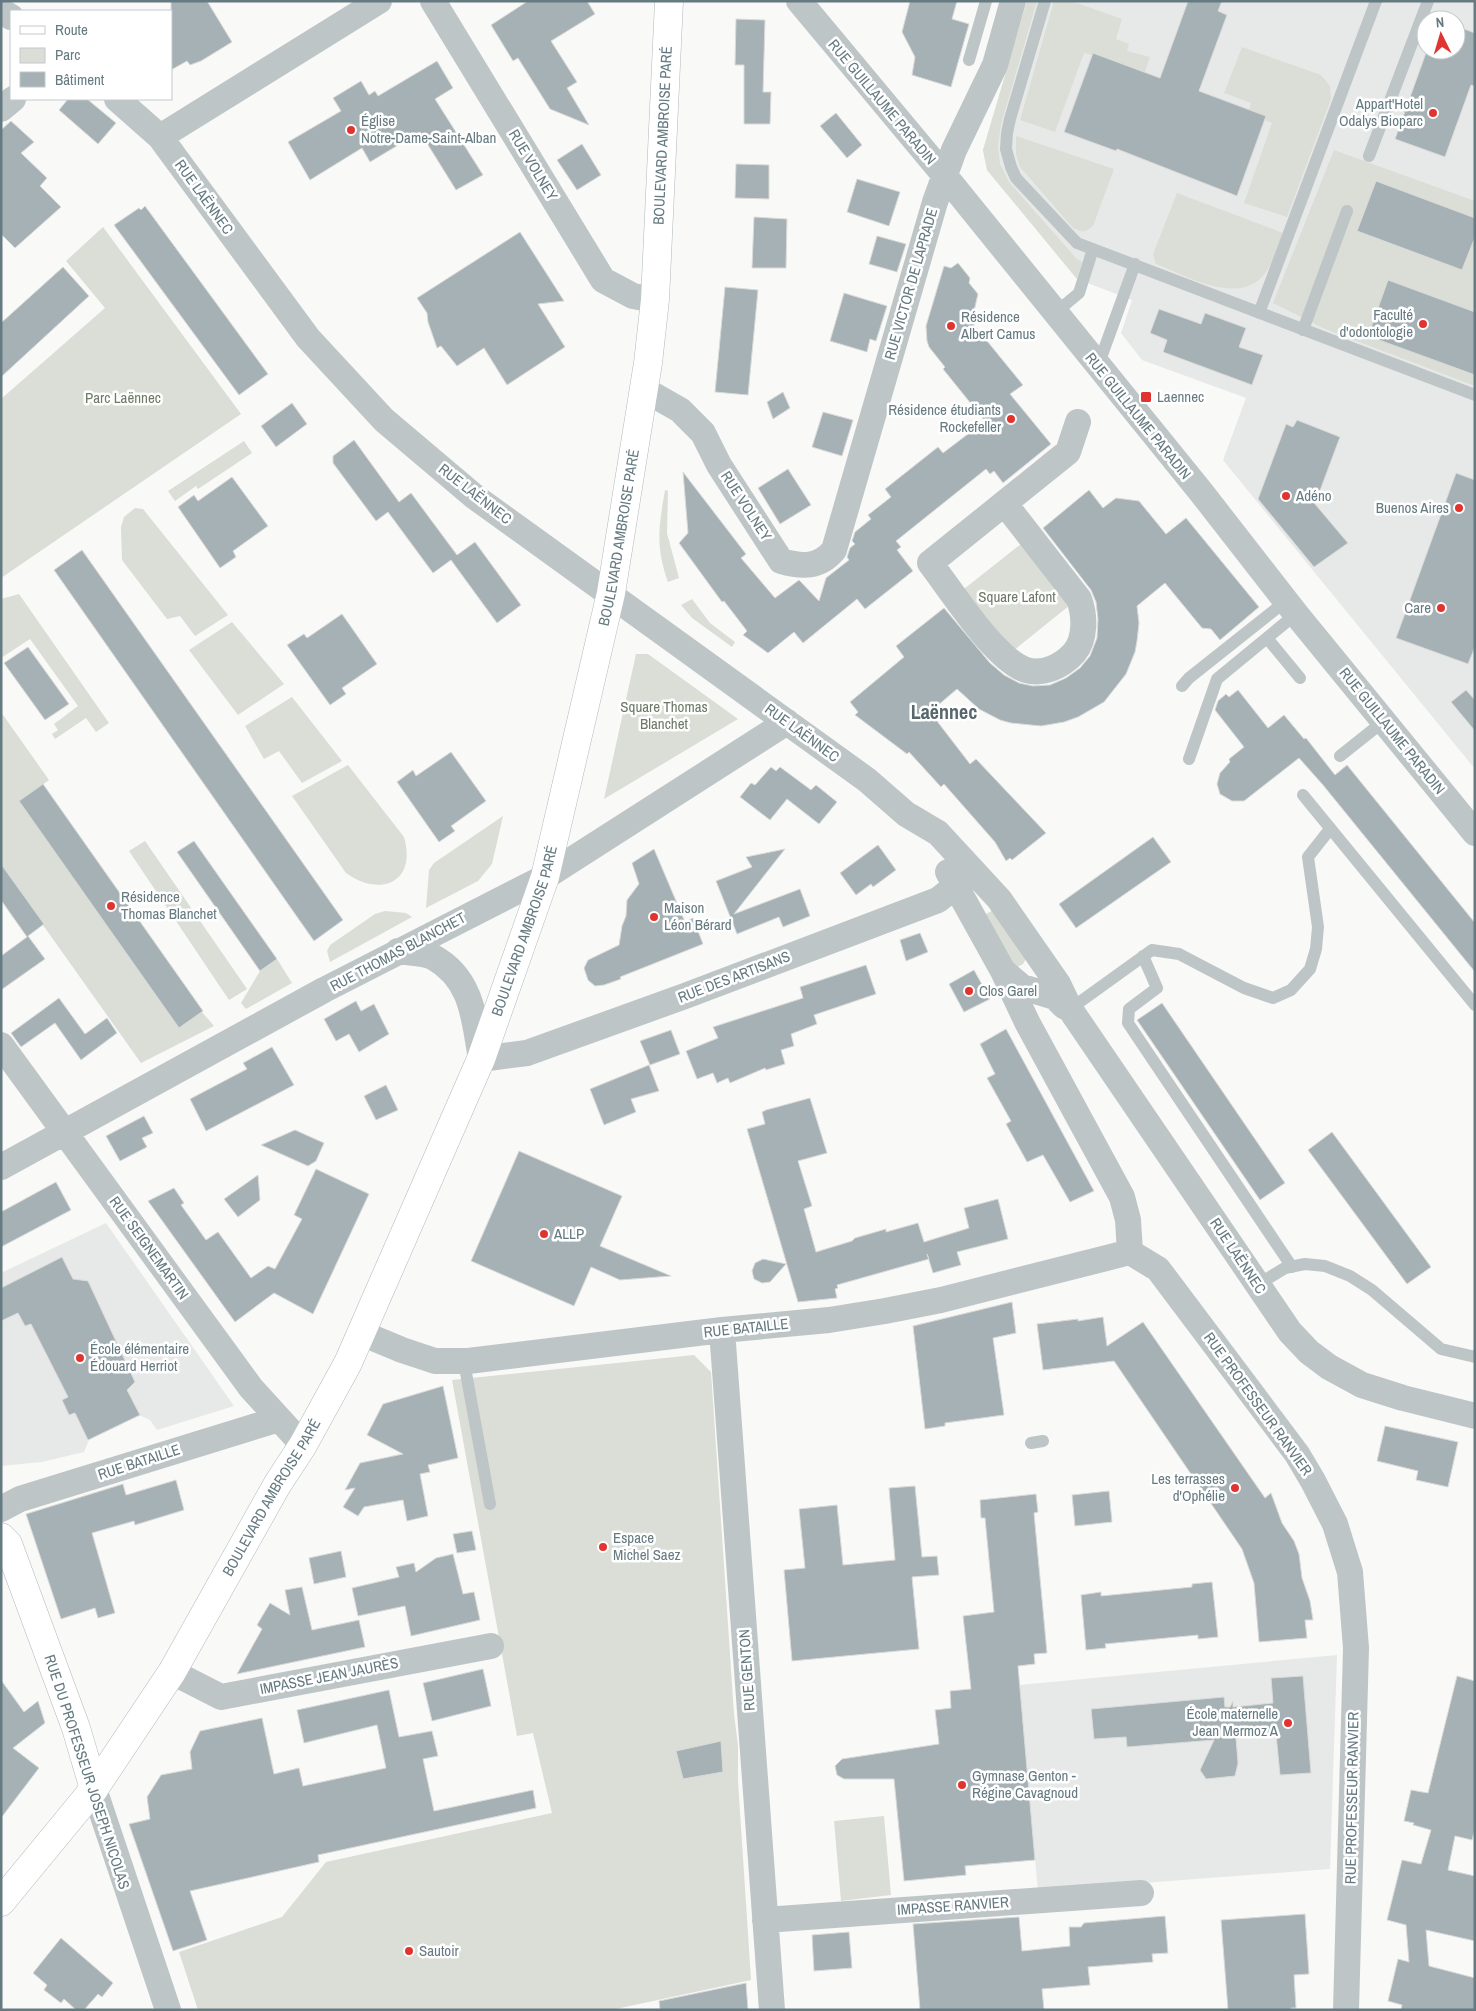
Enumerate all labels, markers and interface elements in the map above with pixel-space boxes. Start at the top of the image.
legend [10,10,172,100]
north arrow [1416,10,1466,60]
text: N [1435,13,1445,31]
text: Route [55,19,88,40]
street label: RUE GUILLAUME PARADIN [824,35,941,169]
text: Parc [55,44,80,65]
street label: BOULEVARD AMBROISE PARÉ [648,46,677,225]
text: Bâtiment [55,69,105,90]
place label: Appart'Hotel Odalys Bioparc [1339,93,1423,131]
marker: Appart'Hotel Odalys Bioparc [1427,107,1439,119]
place label: Église Notre-Dame-Saint-Alban [361,110,496,148]
marker: Église Notre-Dame-Saint-Alban [345,124,357,136]
street label: RUE VOLNEY [504,125,563,205]
street label: RUE LAËNNEC [170,155,239,238]
street label: RUE VICTOR DE LAPRADE [879,206,942,362]
place label: Faculté d'odontologie [1340,304,1413,342]
place label: Résidence Albert Camus [960,306,1036,344]
marker: Faculté d'odontologie [1417,318,1429,330]
marker: Résidence Albert Camus [945,320,957,332]
street label: RUE GUILLAUME PARADIN [1081,348,1196,484]
place label: Laennec [1157,386,1204,407]
park label: Parc Laënnec [85,387,161,408]
marker: Laennec [1139,390,1153,404]
place label: Résidence étudiants Rockefeller [888,399,1001,437]
marker: Résidence étudiants Rockefeller [1005,413,1017,425]
street label: BOULEVARD AMBROISE PARÉ [593,448,644,628]
street label: RUE LAËNNEC [434,458,516,529]
street label: RUE VOLNEY [716,467,777,545]
place label: Adéno [1295,485,1332,506]
marker: Adéno [1280,490,1292,502]
place label: Buenos Aires [1376,497,1449,518]
marker: Buenos Aires [1453,502,1465,514]
park label: Square Lafont [978,586,1056,607]
place label: Care [1404,597,1431,618]
marker: Care [1435,602,1447,614]
street label: RUE GUILLAUME PARADIN [1335,663,1450,799]
park label: Square Thomas Blanchet [620,696,708,734]
street label: RUE LAËNNEC [761,698,844,767]
district label: Laënnec [911,698,977,725]
street label: BOULEVARD AMBROISE PARÉ [486,843,562,1019]
place label: Résidence Thomas Blanchet [121,886,217,924]
place label: Maison Léon Bérard [664,897,732,935]
marker: Résidence Thomas Blanchet [105,900,117,912]
street label: RUE THOMAS BLANCHET [326,907,470,996]
marker: Maison Léon Bérard [648,911,660,923]
street label: RUE DES ARTISANS [675,945,793,1008]
place label: Clos Garel [979,980,1037,1001]
marker: Clos Garel [963,985,975,997]
street label: RUE SEIGNEMARTIN [105,1192,194,1304]
street label: RUE LAËNNEC [1205,1214,1272,1298]
place label: ALLP [553,1223,584,1244]
marker: ALLP [538,1228,550,1240]
street label: RUE BATAILLE [703,1313,789,1342]
street label: RUE PROFESSEUR RANVIER [1199,1328,1318,1480]
place label: École élémentaire Édouard Herriot [90,1338,189,1376]
marker: École élémentaire Édouard Herriot [74,1352,86,1364]
street label: BOULEVARD AMBROISE PARÉ [217,1415,325,1580]
street label: RUE BATAILLE [95,1438,183,1485]
place label: Les terrasses d'Ophélie [1151,1468,1225,1506]
marker: Les terrasses d'Ophélie [1229,1482,1241,1494]
place label: Espace Michel Saez [613,1527,681,1565]
marker: Espace Michel Saez [597,1541,609,1553]
street label: RUE GENTON [733,1629,760,1712]
street label: RUE DU PROFESSEUR JOSEPH NICOLAS [40,1652,135,1892]
street label: IMPASSE JEAN JAURÈS [258,1652,400,1699]
place label: École maternelle Jean Mermoz A [1186,1703,1279,1741]
street label: RUE PROFESSEUR RANVIER [1339,1712,1364,1884]
marker: École maternelle Jean Mermoz A [1282,1717,1294,1729]
place label: Gymnase Genton - Régine Cavagnoud [972,1765,1078,1803]
marker: Gymnase Genton - Régine Cavagnoud [956,1779,968,1791]
street label: IMPASSE RANVIER [896,1891,1010,1920]
place label: Sautoir [419,1940,459,1961]
marker: Sautoir [403,1945,415,1957]

